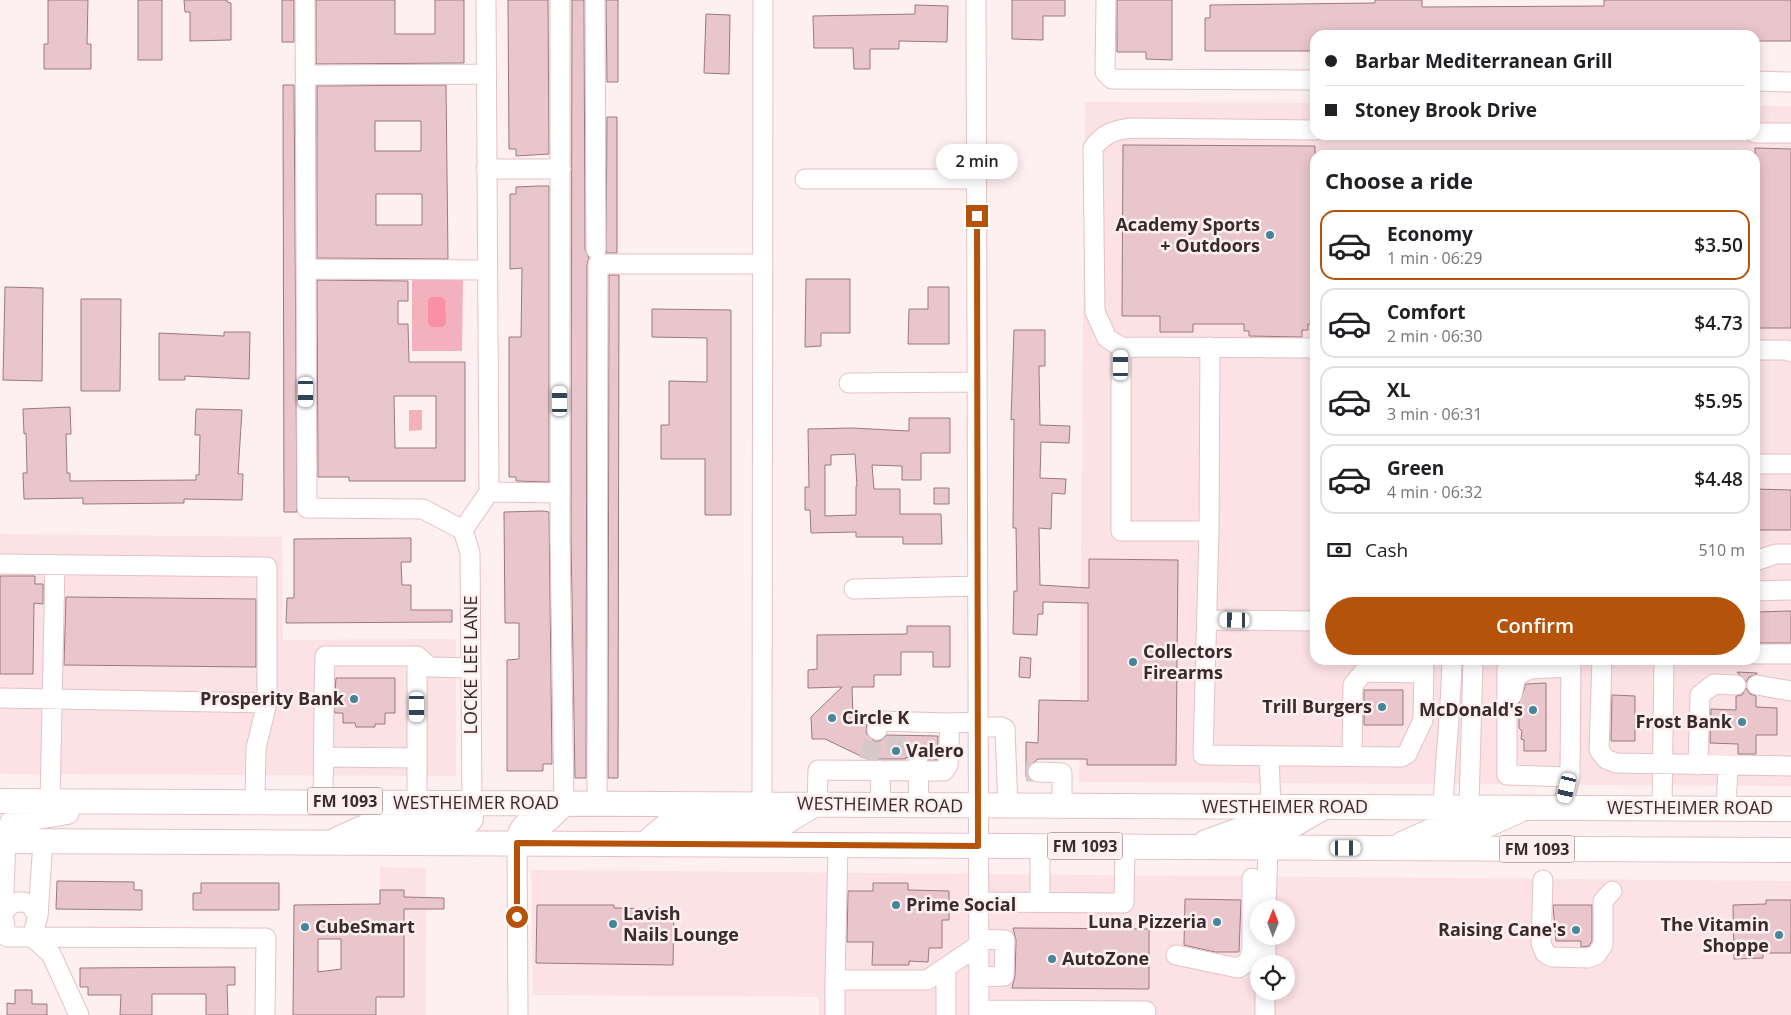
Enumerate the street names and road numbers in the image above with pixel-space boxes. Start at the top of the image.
street label: LOCKE LEE LANE [458,596,482,734]
road number: FM 1093 [308,788,382,814]
street label: WESTHEIMER ROAD [393,790,559,814]
street label: WESTHEIMER ROAD [797,791,963,817]
street label: WESTHEIMER ROAD [1202,794,1368,818]
street label: WESTHEIMER ROAD [1607,795,1773,819]
road number: FM 1093 [1048,832,1122,859]
road number: FM 1093 [1500,836,1574,862]

